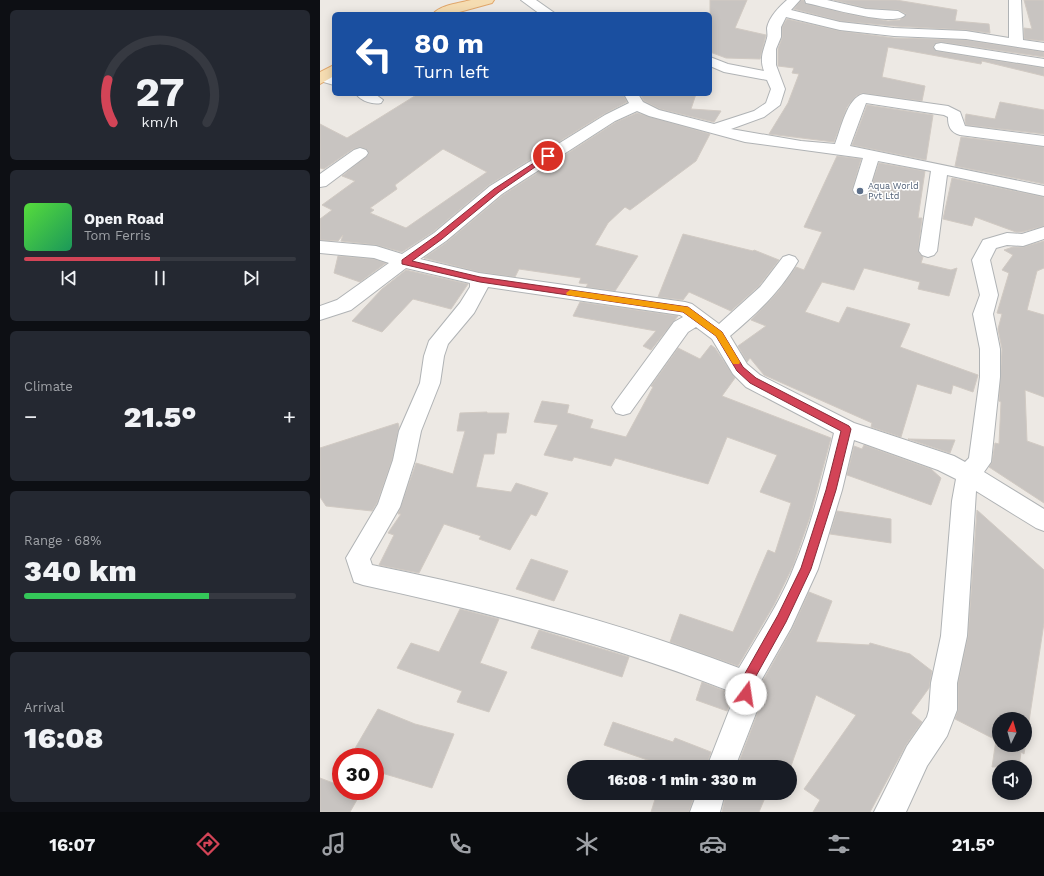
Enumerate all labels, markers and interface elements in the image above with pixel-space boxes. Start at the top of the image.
text: 80 m [414,27,484,60]
icon: left [348,28,400,80]
text: Turn left [414,61,489,82]
text: 27 [135,67,185,116]
text: km/h [142,114,178,130]
pin [531,139,565,173]
icon: arrive [537,145,559,167]
place label: Aqua World Pvt Ltd [868,181,919,201]
marker: Aqua World Pvt Ltd [855,186,865,196]
text: Open Road [84,210,164,228]
text: Tom Ferris [84,228,151,243]
icon: previous [58,267,80,289]
icon: pause [149,267,171,289]
icon: next [240,267,262,289]
text: Climate [24,379,73,394]
text: 21.5° [123,399,197,434]
text: − [24,404,37,429]
text: + [283,404,296,429]
text: Range · 68% [24,533,101,548]
text: 340 km [24,553,137,588]
position arrow [725,673,767,715]
text: Arrival [24,700,65,715]
north arrow [992,712,1032,752]
map controls [992,712,1032,800]
text: 16:08 [24,720,104,755]
speed limit sign: 30 [332,748,384,800]
button: sound [992,760,1032,800]
text: 16:08 · 1 min · 330 m [608,771,756,789]
icon: directions [194,830,222,858]
icon: music [320,830,348,858]
icon: phone [446,830,474,858]
icon: climate [573,830,601,858]
icon: car [699,830,727,858]
icon: filters [825,830,853,858]
text: 16:07 [49,834,96,855]
text: 21.5° [952,834,995,855]

